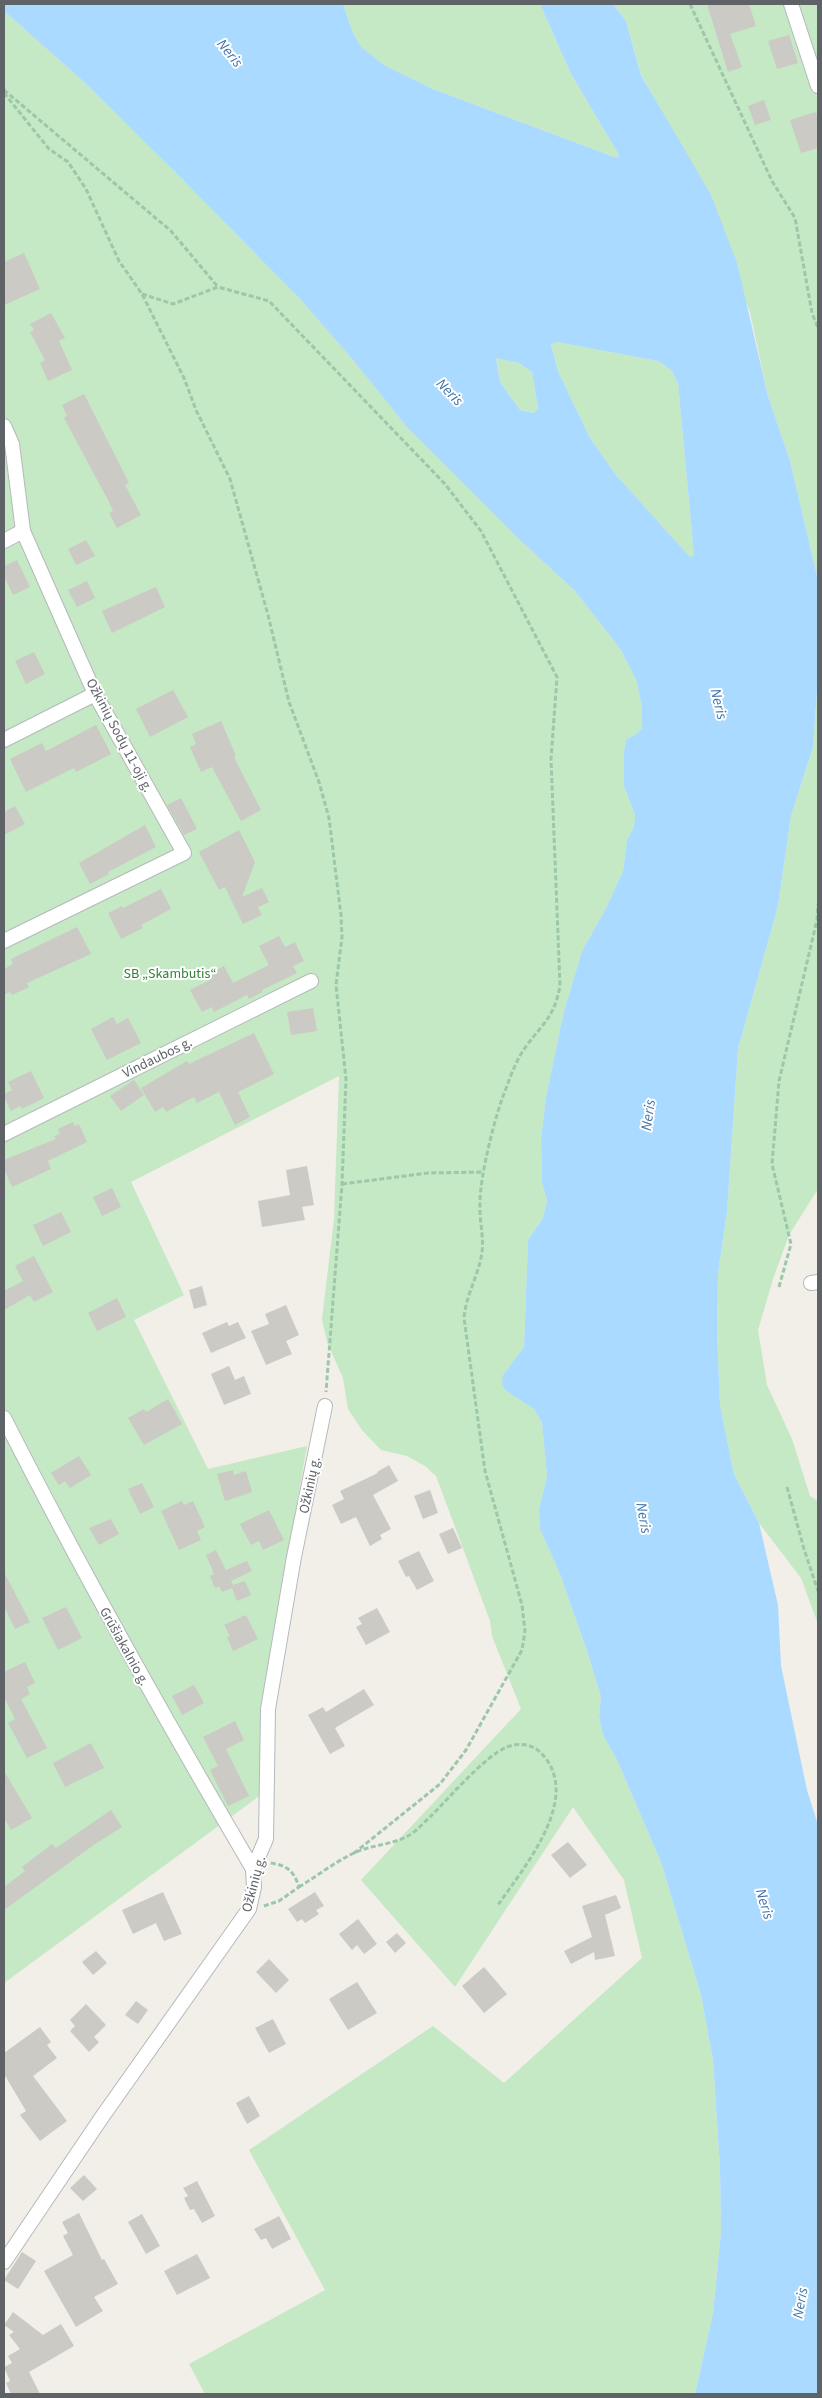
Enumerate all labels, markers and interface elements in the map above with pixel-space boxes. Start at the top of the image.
water label: Neris [212,35,248,72]
water label: Neris [431,374,468,411]
street label: Ožkinių Sodų 11-oji g. [81,675,158,796]
water label: Neris [705,686,732,722]
park label: SB „Skambutis“ [124,964,216,984]
street label: Vindaubos g. [119,1032,196,1083]
water label: Neris [636,1098,661,1132]
street label: Ožkinių g. [294,1455,326,1515]
water label: Neris [630,1501,657,1535]
street label: Grūšiakalnio g. [94,1604,154,1689]
street label: Ožkinių g. [237,1854,271,1915]
water label: Neris [750,1886,779,1922]
water label: Neris [787,2286,814,2320]

